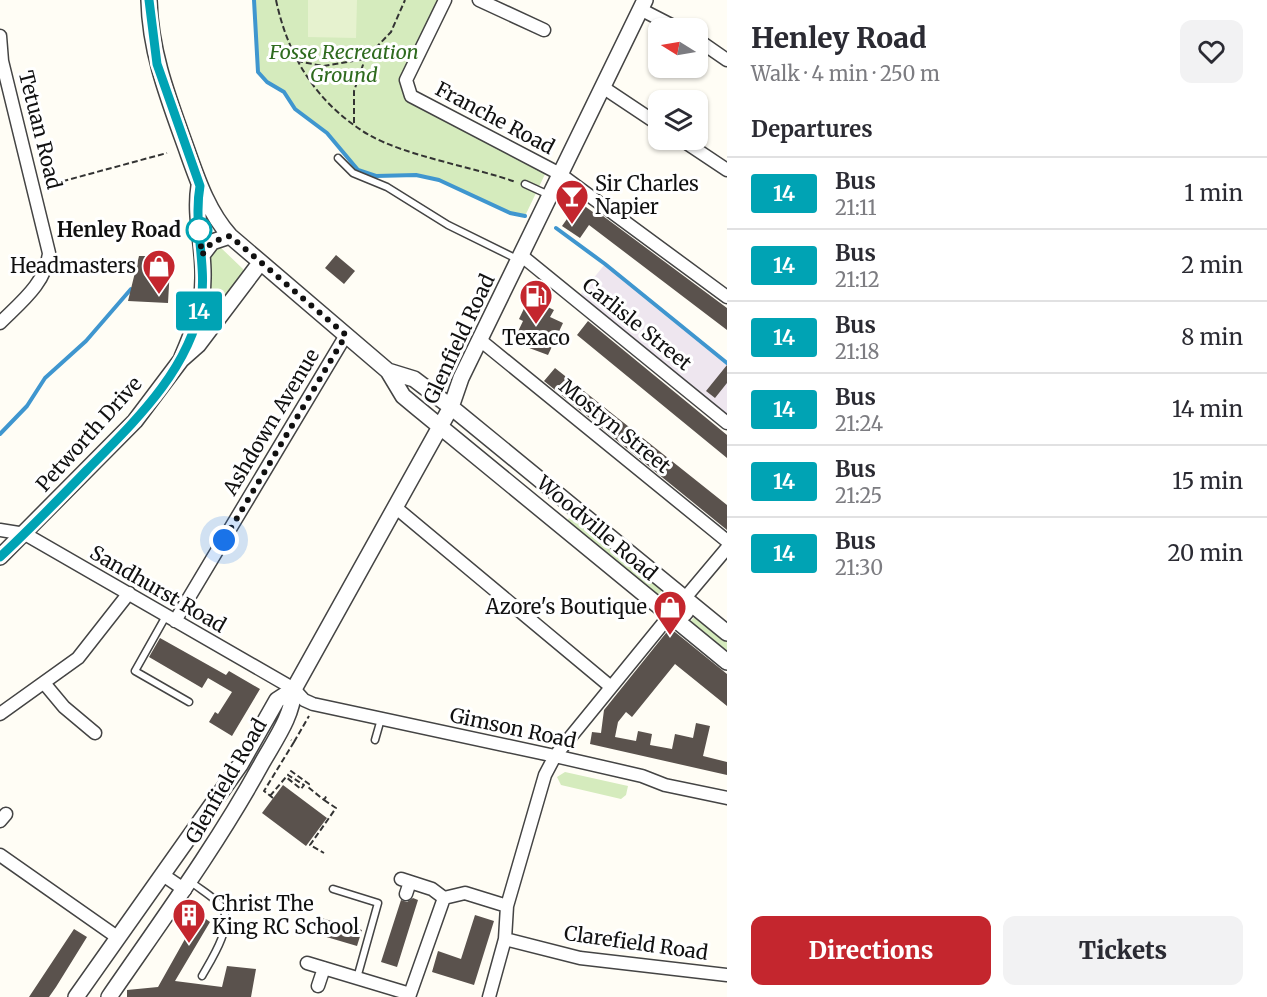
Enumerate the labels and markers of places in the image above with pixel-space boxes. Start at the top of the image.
place label: Sir Charles Napier [595,171,699,219]
bar icon: Sir Charles Napier [554,178,590,225]
place label: Henley Road [57,217,181,242]
marker: Henley Road [186,217,212,243]
shop icon: Headmasters [141,248,177,295]
place label: Headmasters [10,253,136,278]
fuel station icon: Texaco [518,278,554,325]
place label: Texaco [502,325,570,350]
shop icon: Azore's Boutique [652,589,688,636]
place label: Azore's Boutique [485,594,647,619]
place label: Christ The King RC School [212,891,359,939]
building icon: Christ The King RC School [171,897,207,944]

